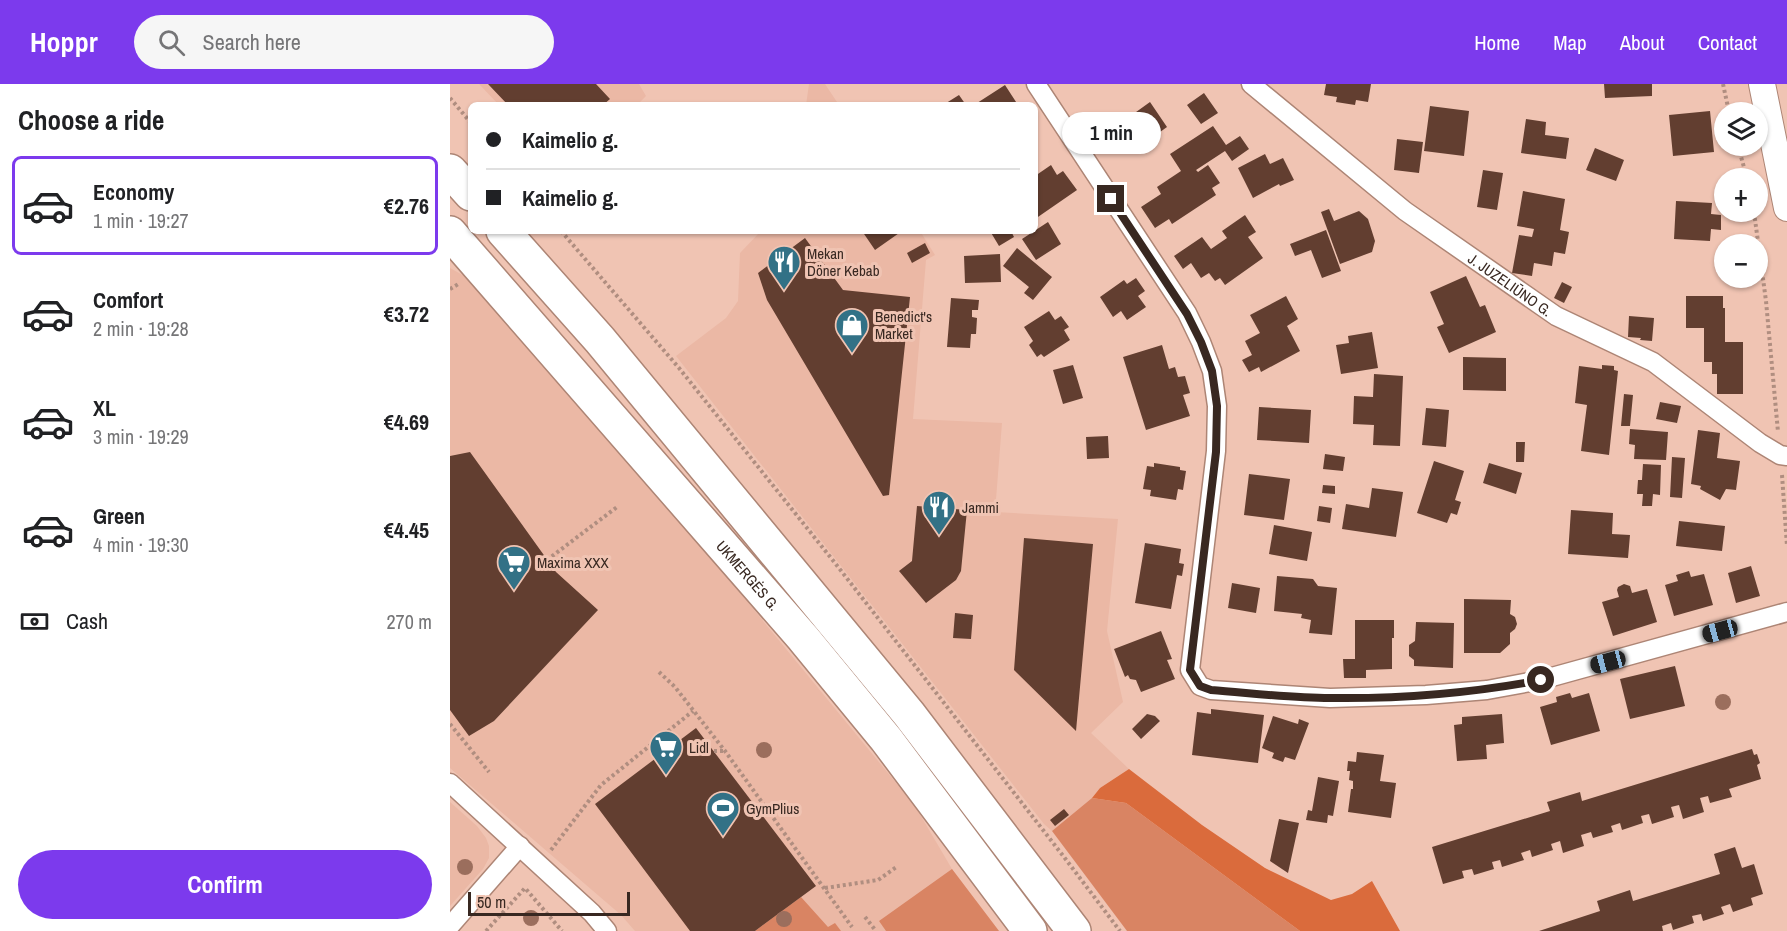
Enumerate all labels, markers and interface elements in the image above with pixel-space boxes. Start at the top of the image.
search box [134,15,554,69]
text: Hoppr [30,23,98,61]
icon: search [155,26,188,59]
text: Search here [203,27,301,57]
text: Home [1474,28,1520,57]
text: Map [1553,28,1587,57]
text: About [1620,28,1665,57]
text: Contact [1698,28,1757,57]
text: Choose a ride [18,102,164,138]
map controls [1714,102,1768,288]
button: layers [1714,102,1768,156]
callout: 1 min [1062,112,1160,154]
text: 1 min [1090,119,1133,146]
text: Kaimelio g. [522,125,618,155]
button: + [1714,168,1768,222]
text: Economy [93,177,174,207]
icon: car [21,179,75,233]
text: Kaimelio g. [522,183,618,213]
route end [1097,185,1124,212]
text: €2.76 [384,191,429,221]
text: 1 min · 19:27 [93,207,189,234]
button: − [1714,234,1768,288]
place label: Mekan Döner Kebab [807,243,880,281]
restaurant icon: Mekan Döner Kebab [766,244,802,291]
street label: J. JUZELIŪNO G. [1464,248,1557,321]
text: Comfort [93,285,163,315]
icon: car [21,287,75,341]
text: €3.72 [384,299,429,329]
place label: Benedict's Market [875,306,932,344]
shop icon: Benedict's Market [834,307,870,354]
text: 2 min · 19:28 [93,315,189,342]
text: XL [93,393,116,423]
icon: car [21,395,75,449]
text: €4.69 [384,407,429,437]
text: 3 min · 19:29 [93,423,189,450]
restaurant icon: Jammi [921,489,957,536]
place label: Jammi [962,497,999,518]
text: Green [93,501,145,531]
icon: car [21,503,75,557]
text: €4.45 [384,515,429,545]
text: 4 min · 19:30 [93,531,189,558]
street label: UKMERGĖS G. [712,536,785,615]
supermarket icon: Maxima XXX [496,544,532,591]
place label: Maxima XXX [537,552,610,573]
icon: cash [18,605,51,638]
text: Cash [66,606,108,636]
text: 270 m [386,608,432,635]
car [1700,618,1740,644]
car [1588,649,1628,675]
route start [1527,666,1554,693]
supermarket icon: Lidl [648,729,684,776]
place label: Lidl [689,737,709,758]
sports icon: GymPlius [705,790,741,837]
place label: GymPlius [746,798,799,819]
button: Confirm [18,850,432,919]
scale bar [468,889,630,916]
text: 50 m [477,891,506,913]

